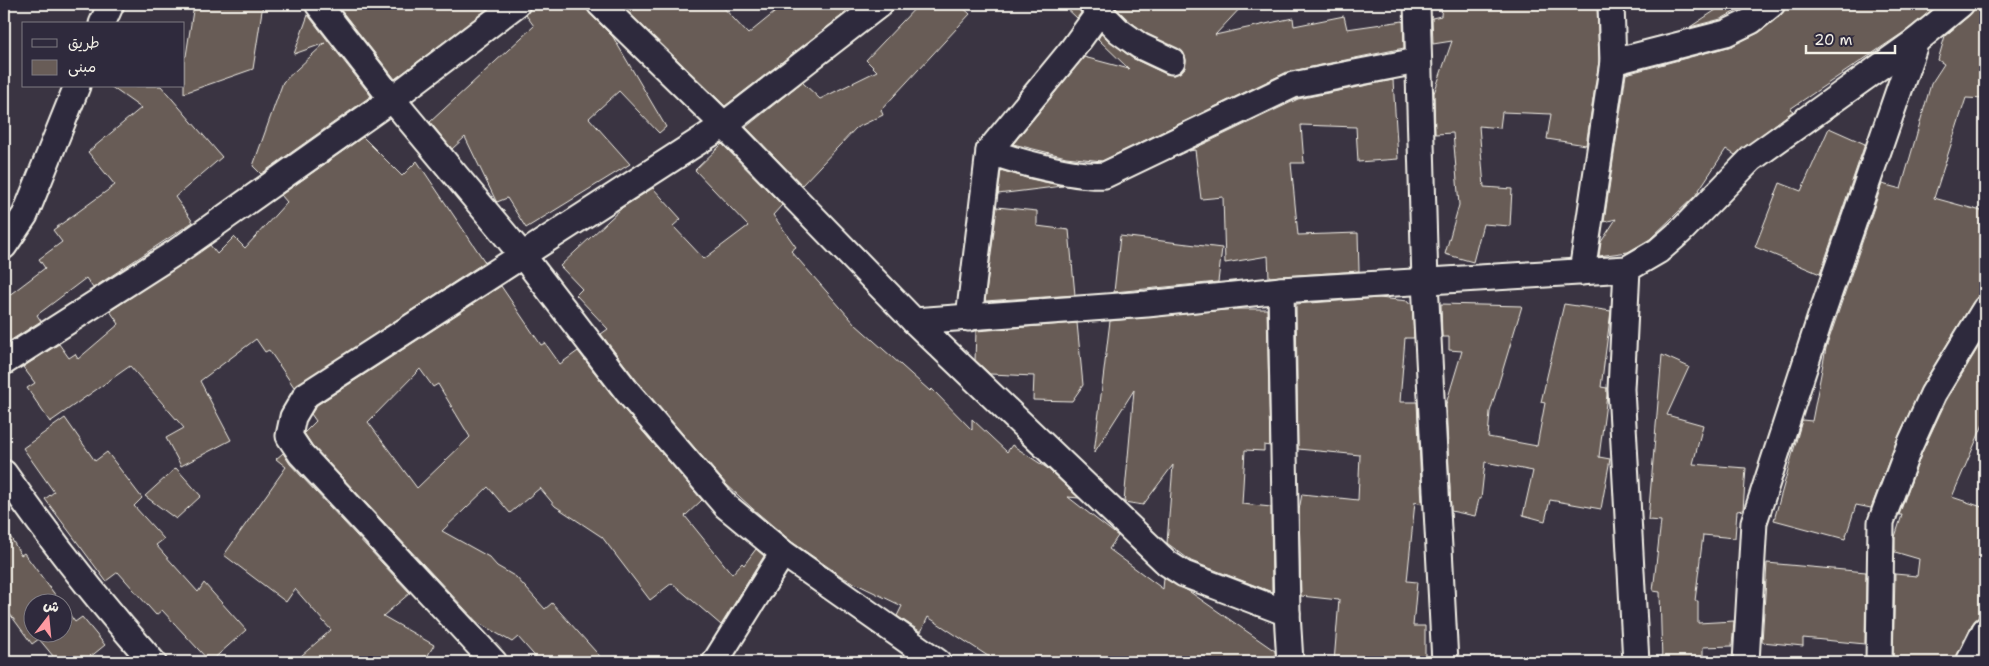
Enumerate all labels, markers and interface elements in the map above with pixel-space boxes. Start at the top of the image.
legend [22,22,185,88]
scale bar [1806,22,1895,54]
text: 20 m [1814,30,1853,50]
text: طريق [68,33,100,53]
text: مبنى [68,57,96,77]
north arrow [22,594,72,644]
text: ش [42,595,61,616]

